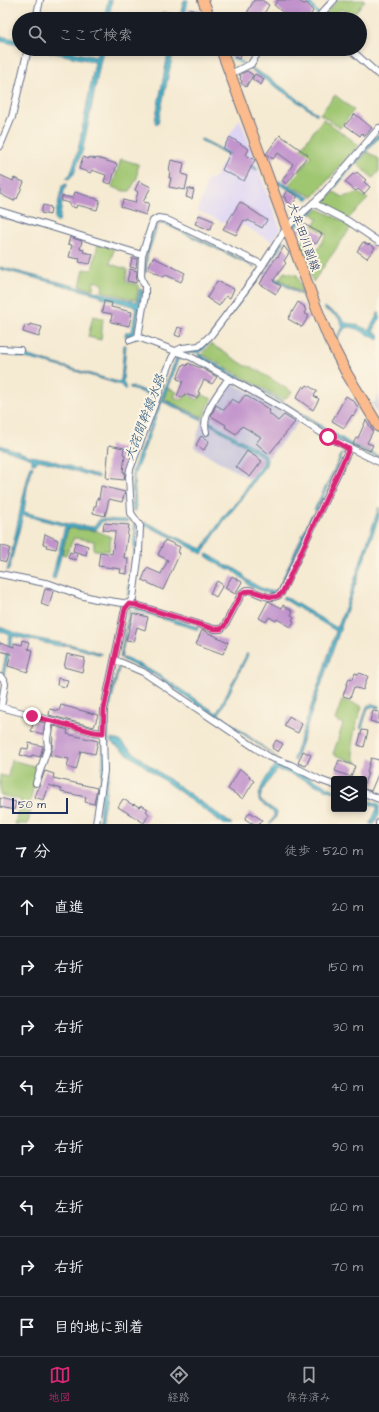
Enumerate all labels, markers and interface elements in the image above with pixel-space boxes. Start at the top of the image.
search box [12,12,367,56]
icon: search [26,23,48,45]
text: ここで検索 [58,25,133,46]
street label: 大牟田川副線 [283,200,324,274]
water label: 大詫間幹線水路 [120,371,170,463]
route start [319,428,337,446]
route end [23,707,41,725]
map controls [331,776,367,812]
button: layers [331,776,367,812]
scale bar [12,796,68,815]
text: 50 m [18,797,46,812]
text: 7 分 [16,840,50,864]
text: 徒歩 · 520 m [285,842,363,860]
icon: ahead [16,896,38,918]
text: 直進 [54,897,84,918]
text: 20 m [332,898,363,916]
icon: right [16,956,38,978]
text: 右折 [54,957,84,978]
text: 150 m [329,958,363,976]
icon: right [16,1016,38,1038]
text: 右折 [54,1017,84,1038]
text: 30 m [333,1018,363,1036]
icon: left [16,1076,38,1098]
text: 左折 [54,1077,84,1098]
text: 40 m [331,1078,363,1096]
icon: right [16,1136,38,1158]
text: 右折 [54,1137,84,1158]
text: 90 m [332,1138,363,1156]
icon: left [16,1196,38,1218]
text: 左折 [54,1197,84,1218]
text: 120 m [330,1198,363,1216]
icon: right [16,1256,38,1278]
text: 右折 [54,1257,84,1278]
text: 70 m [331,1258,363,1276]
icon: arrive [16,1316,38,1338]
text: 目的地に到着 [54,1317,144,1338]
tab: 地図 [49,1364,71,1405]
tab: 経路 [168,1364,190,1405]
tab: 保存済み [287,1364,331,1405]

